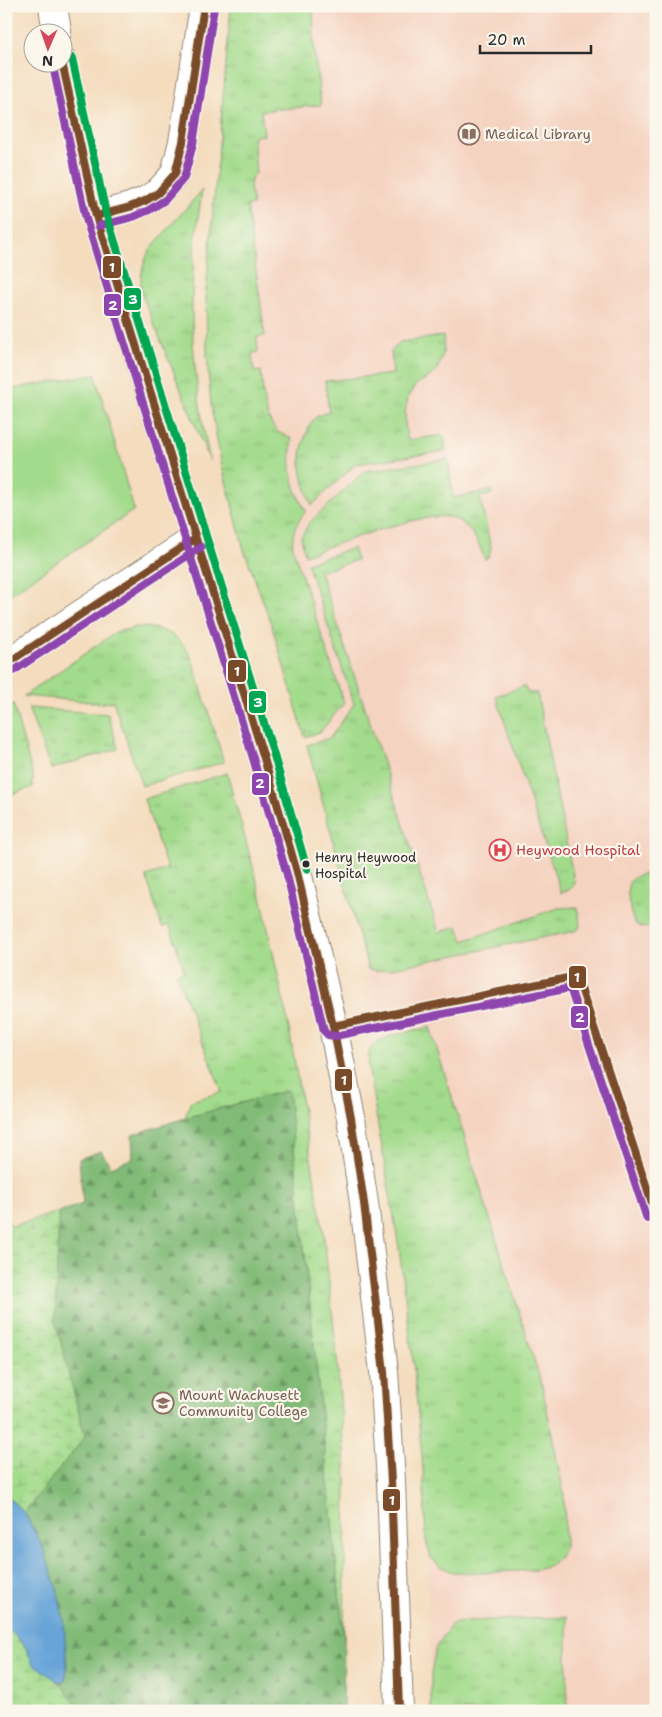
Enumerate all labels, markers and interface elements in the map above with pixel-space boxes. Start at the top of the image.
north arrow [22,22,72,72]
scale bar [480,22,591,54]
text: 20 m [487,30,526,50]
text: N [42,52,53,70]
library icon: Medical Library [457,122,481,146]
place label: Medical Library [485,125,591,143]
line badge: 1 [102,255,122,279]
text: 1 [109,258,115,276]
line badge: 3 [123,287,142,311]
text: 3 [128,290,138,308]
line badge: 2 [103,293,122,317]
text: 2 [108,296,118,314]
line badge: 1 [227,659,247,683]
text: 1 [234,662,240,680]
line badge: 3 [248,690,267,714]
text: 3 [253,693,263,711]
line badge: 2 [251,772,270,796]
text: 2 [255,774,265,792]
hospital icon: Heywood Hospital [488,838,512,862]
place label: Heywood Hospital [516,841,641,859]
place label: Henry Heywood Hospital [315,849,416,882]
marker: Henry Heywood Hospital [301,859,311,869]
line badge: 1 [568,965,587,989]
text: 1 [574,968,580,986]
line badge: 2 [570,1005,589,1029]
text: 2 [575,1008,585,1026]
line badge: 1 [334,1068,353,1092]
text: 1 [341,1071,347,1089]
place label: Mount Wachusett Community College [179,1386,308,1420]
school or university icon: Mount Wachusett Community College [151,1391,175,1415]
line badge: 1 [382,1488,401,1512]
text: 1 [389,1491,395,1509]

